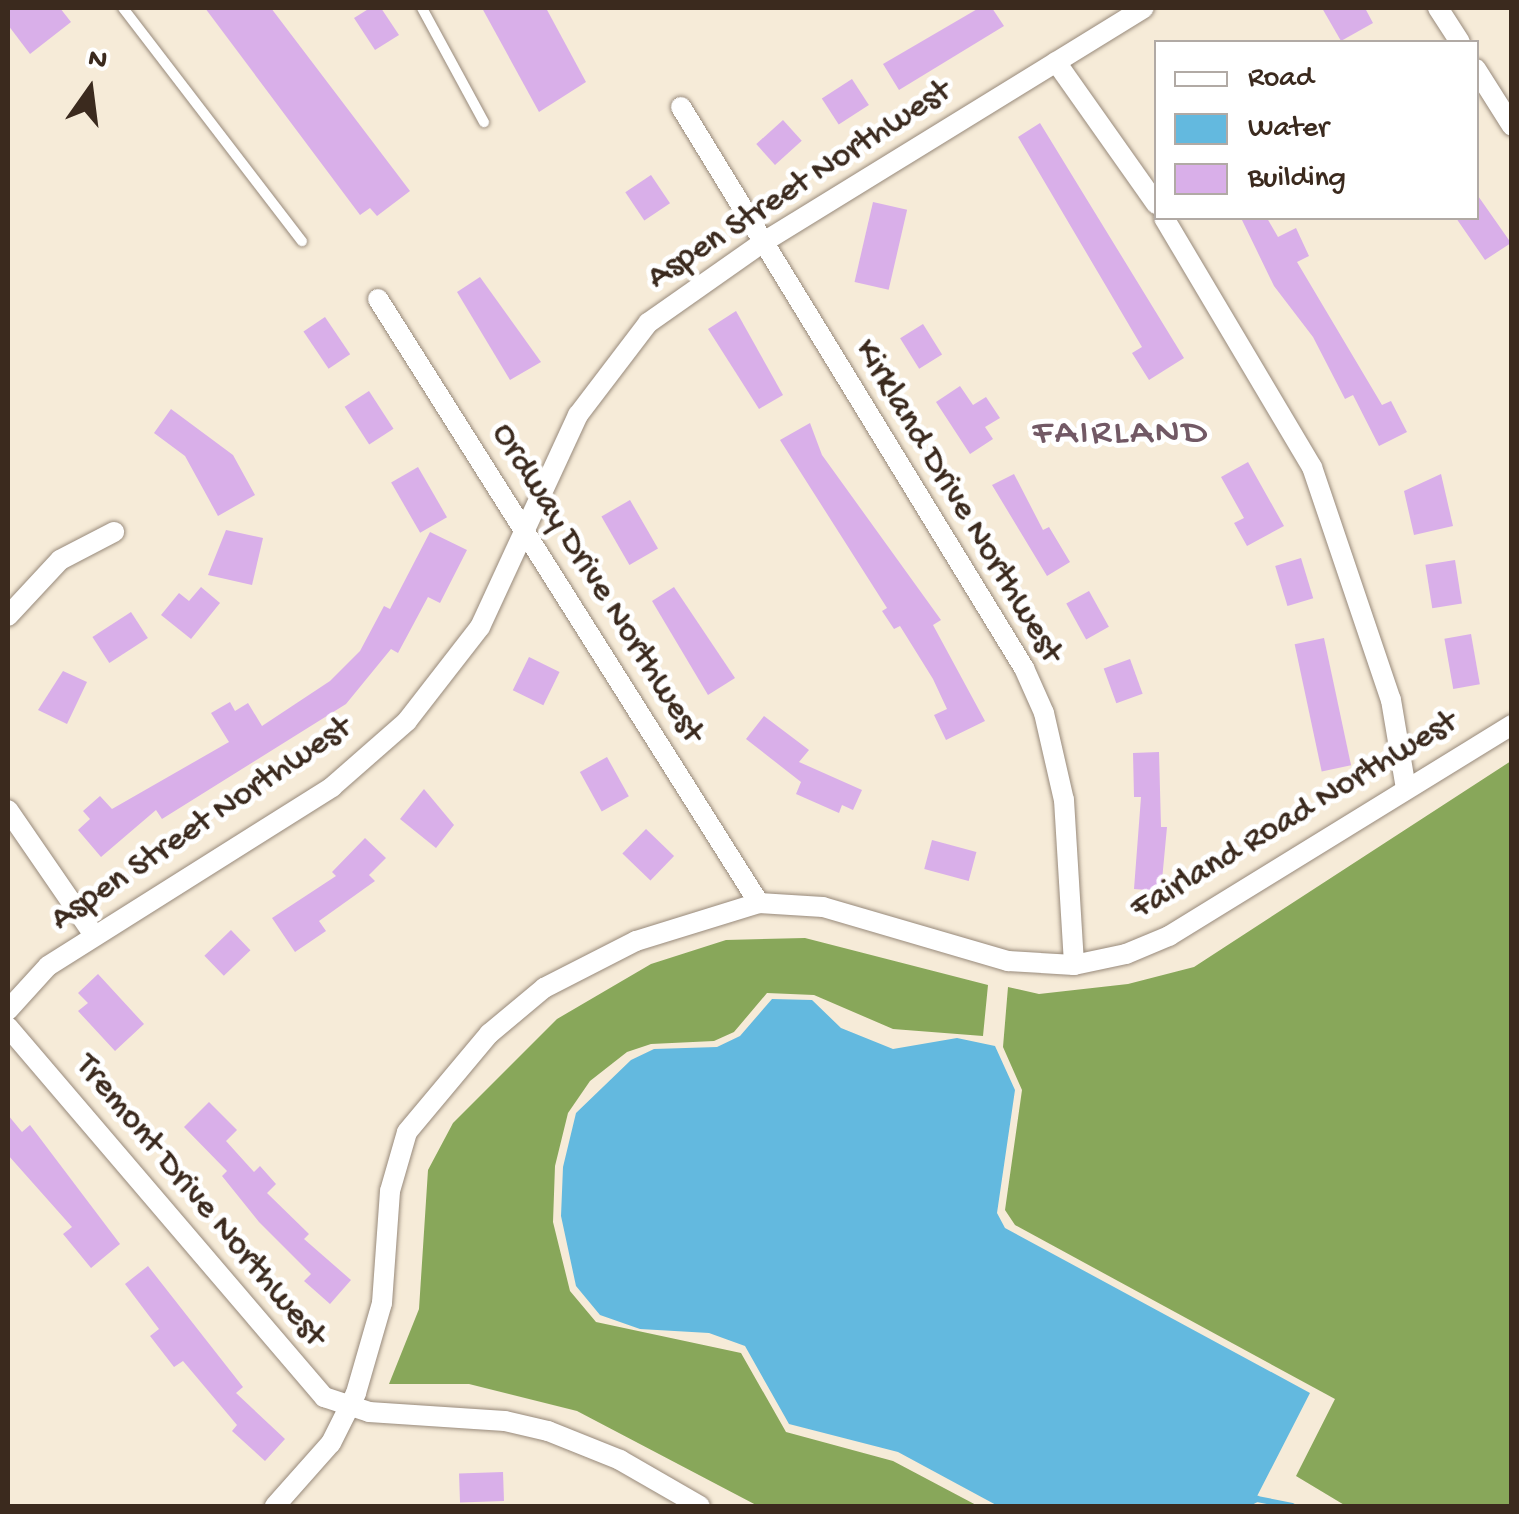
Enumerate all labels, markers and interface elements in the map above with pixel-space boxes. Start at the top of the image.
north arrow [40,40,140,140]
legend [1154,40,1479,220]
text: N [85,42,110,79]
text: Road [1248,62,1314,97]
street label: Aspen Street Northwest [640,72,960,300]
text: Water [1248,112,1329,147]
text: Building [1248,162,1346,197]
street label: Kirkland Drive Northwest [843,332,1071,672]
district label: FAIRLAND [1033,412,1209,458]
street label: Ordway Drive Northwest [480,416,712,752]
street label: Fairland Road Northwest [1124,703,1466,931]
street label: Aspen Street Northwest [43,709,361,941]
street label: Tremont Drive Northwest [64,1047,334,1357]

